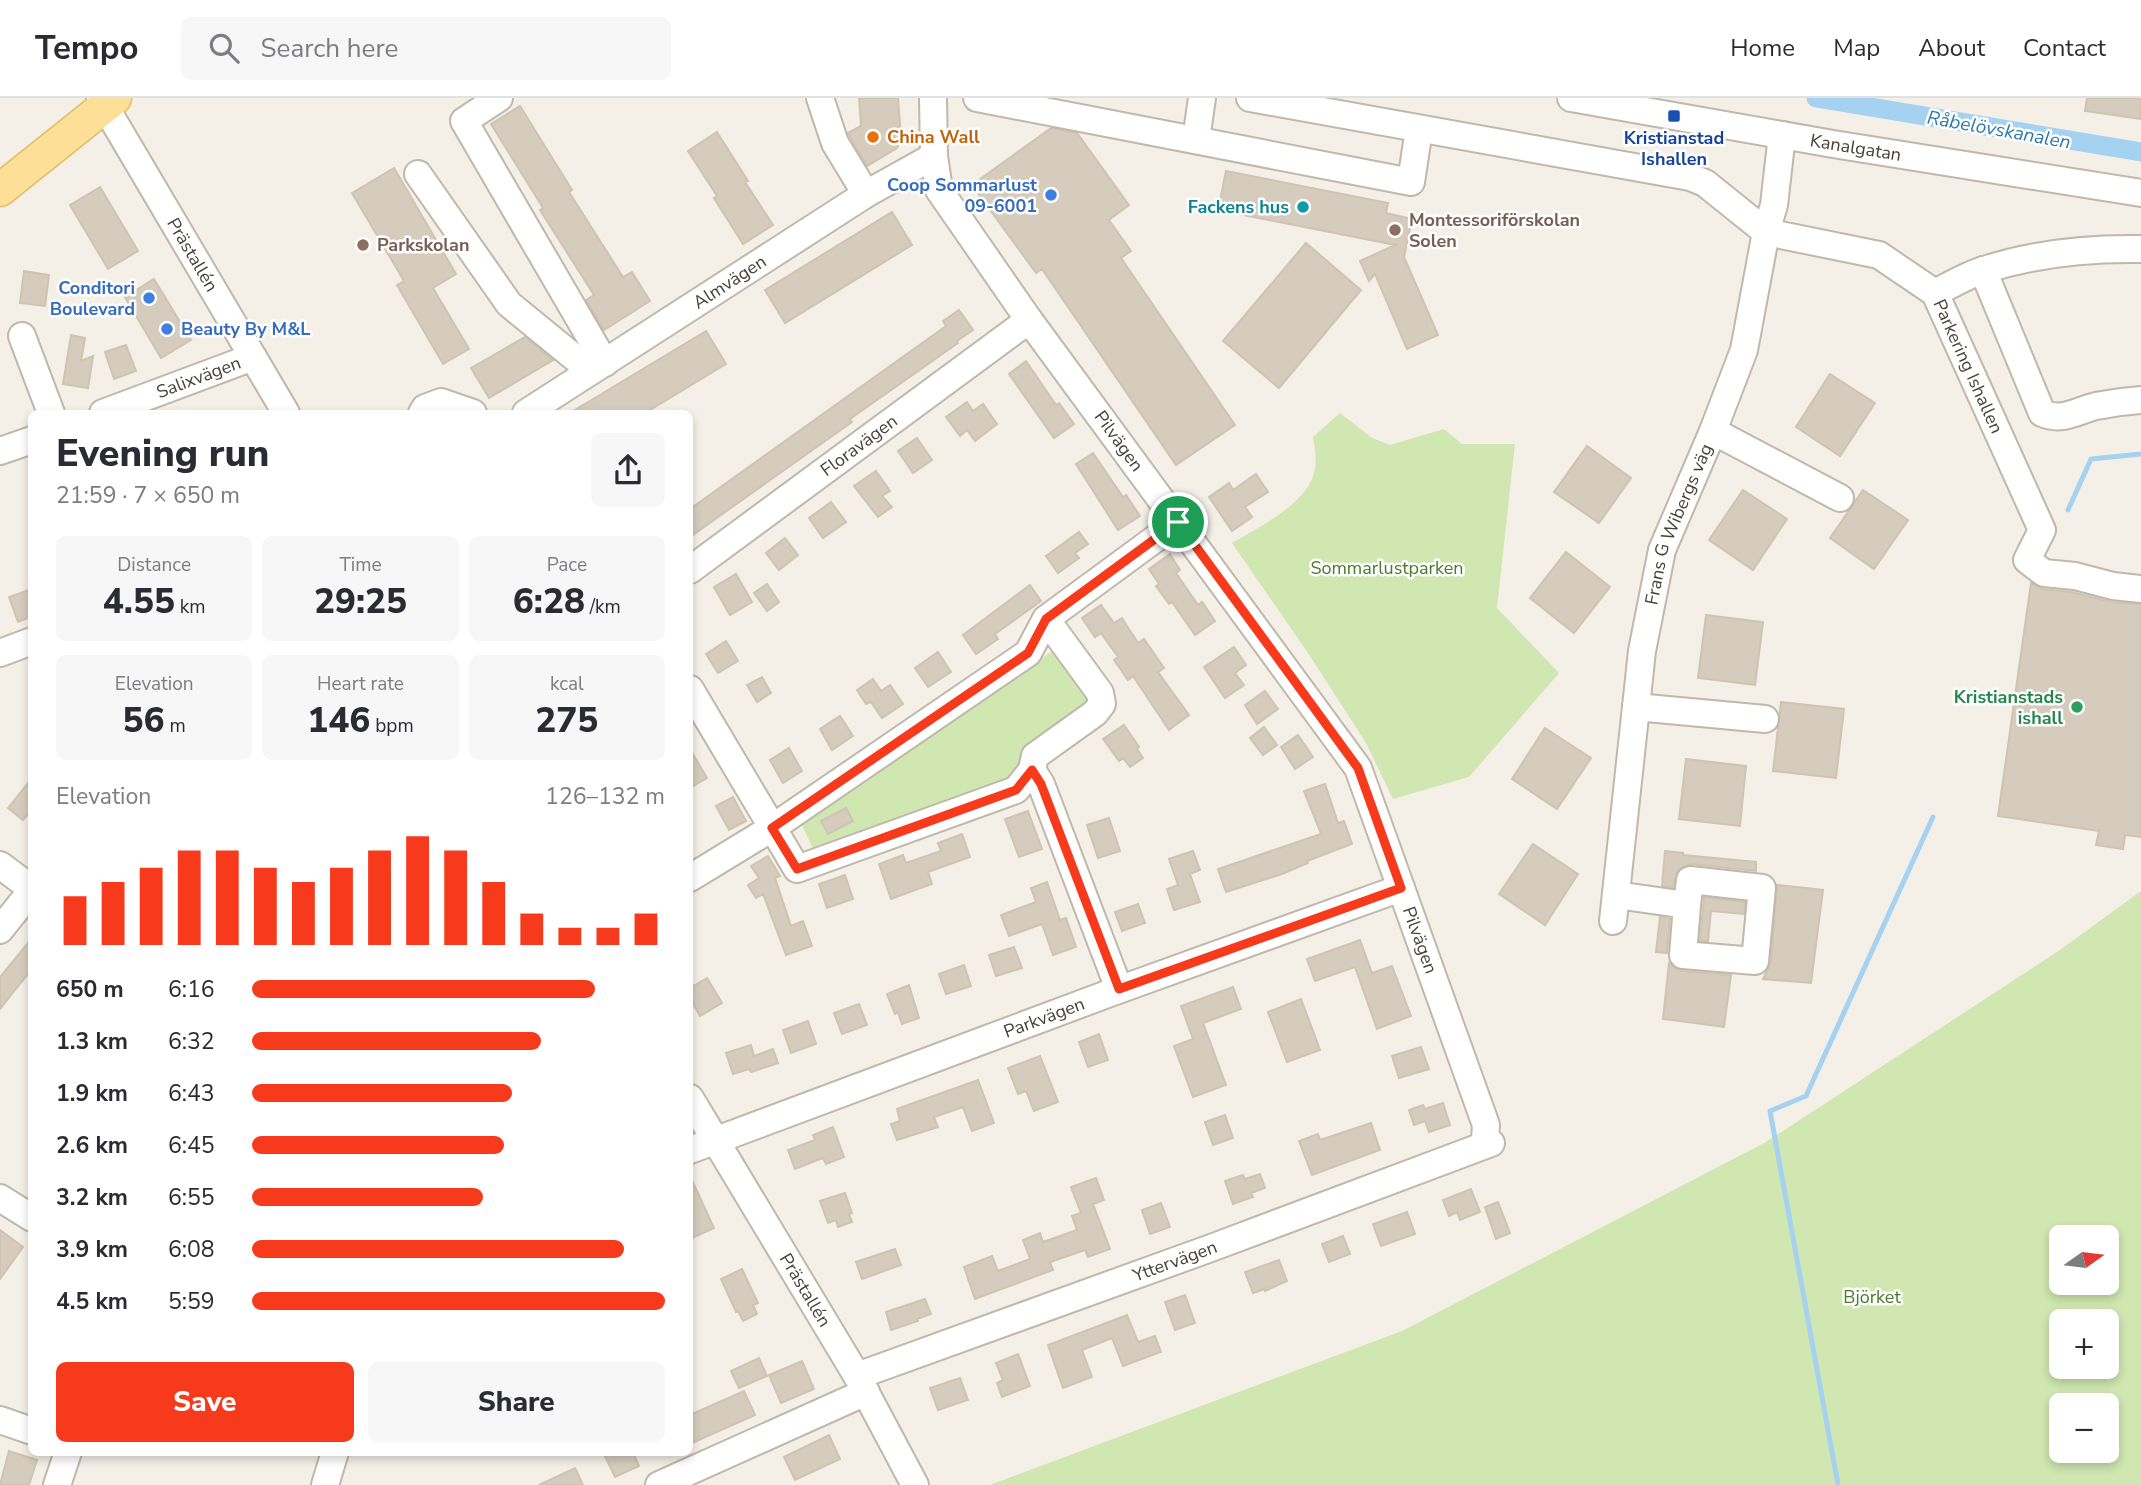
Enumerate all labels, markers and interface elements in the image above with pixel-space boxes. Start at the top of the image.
search box [181,17,671,80]
text: Tempo [35,26,139,71]
icon: search [205,29,243,67]
text: Search here [261,31,398,66]
text: Home [1730,32,1795,64]
text: Map [1833,32,1880,64]
text: About [1918,32,1985,64]
text: Contact [2023,32,2106,64]
water label: Råbelövskanalen [1925,105,2073,155]
marker: Kristianstad Ishallen [1666,108,1682,124]
place label: China Wall [887,125,980,149]
place label: Kristianstad Ishallen [1624,126,1724,171]
street label: Kanalgatan [1808,128,1903,167]
marker: China Wall [865,129,881,145]
place label: Coop Sommarlust 09-6001 [887,173,1037,218]
marker: Coop Sommarlust 09-6001 [1043,187,1059,203]
place label: Fackens hus [1188,195,1289,219]
marker: Fackens hus [1295,199,1311,215]
place label: Montessoriförskolan Solen [1409,208,1580,253]
street label: Prästallén [161,213,224,296]
marker: Montessoriförskolan Solen [1387,222,1403,238]
place label: Parkskolan [377,233,469,257]
marker: Parkskolan [355,237,371,253]
street label: Almvägen [688,249,771,314]
place label: Conditori Boulevard [50,276,135,321]
marker: Conditori Boulevard [141,290,157,306]
street label: Parkering Ishallen [1927,295,2009,437]
place label: Beauty By M&L [181,317,310,341]
marker: Beauty By M&L [159,321,175,337]
street label: Salixvägen [153,351,244,404]
street label: Pilvägen [1089,406,1149,476]
street label: Floravägen [816,409,902,482]
text: Evening run [56,428,269,479]
button: share [591,433,665,507]
street label: Frans G Wibergs väg [1639,440,1718,607]
text: 21:59 · 7 × 650 m [56,480,240,511]
pin [1148,492,1208,552]
icon: arrive [1159,503,1197,541]
text: Distance [117,552,191,578]
text: Time [339,552,382,578]
text: Pace [547,552,587,578]
park label: Sommarlustparken [1310,556,1464,580]
text: 4.55 [103,578,175,625]
text: 29:25 [314,578,407,625]
text: 6:28 [513,578,585,625]
text: km [175,594,206,620]
text: /km [585,594,621,620]
text: Elevation [115,671,194,697]
text: Heart rate [317,671,404,697]
text: kcal [550,671,584,697]
place label: Kristianstads ishall [1954,685,2063,730]
text: 56 [123,697,165,744]
text: 146 [307,697,370,744]
text: 275 [535,697,598,744]
marker: Kristianstads ishall [2069,699,2085,715]
text: m [165,713,186,739]
text: bpm [370,713,414,739]
text: Elevation [56,781,151,812]
text: 126–132 m [545,781,665,812]
street label: Pilvägen [1397,903,1443,977]
text: 650 m [56,974,124,1005]
text: 6:16 [168,974,215,1005]
street label: Parkvägen [1000,992,1088,1044]
text: 1.3 km [56,1026,128,1057]
text: 6:32 [168,1026,215,1057]
text: 1.9 km [56,1078,128,1109]
text: 6:43 [168,1078,215,1109]
text: 2.6 km [56,1130,128,1161]
text: 6:45 [168,1130,215,1161]
text: 3.2 km [56,1182,128,1213]
text: 6:55 [168,1182,215,1213]
north arrow [2049,1225,2119,1295]
map controls [2049,1225,2119,1463]
text: 3.9 km [56,1234,128,1265]
text: 6:08 [168,1234,215,1265]
street label: Yttervägen [1128,1235,1220,1288]
street label: Prästallén [774,1249,837,1331]
park label: Björket [1843,1285,1901,1309]
text: 4.5 km [56,1286,128,1317]
text: 5:59 [168,1286,215,1317]
button: + [2049,1309,2119,1379]
button: Save [56,1362,354,1442]
button: Share [368,1362,665,1442]
button: − [2049,1393,2119,1463]

